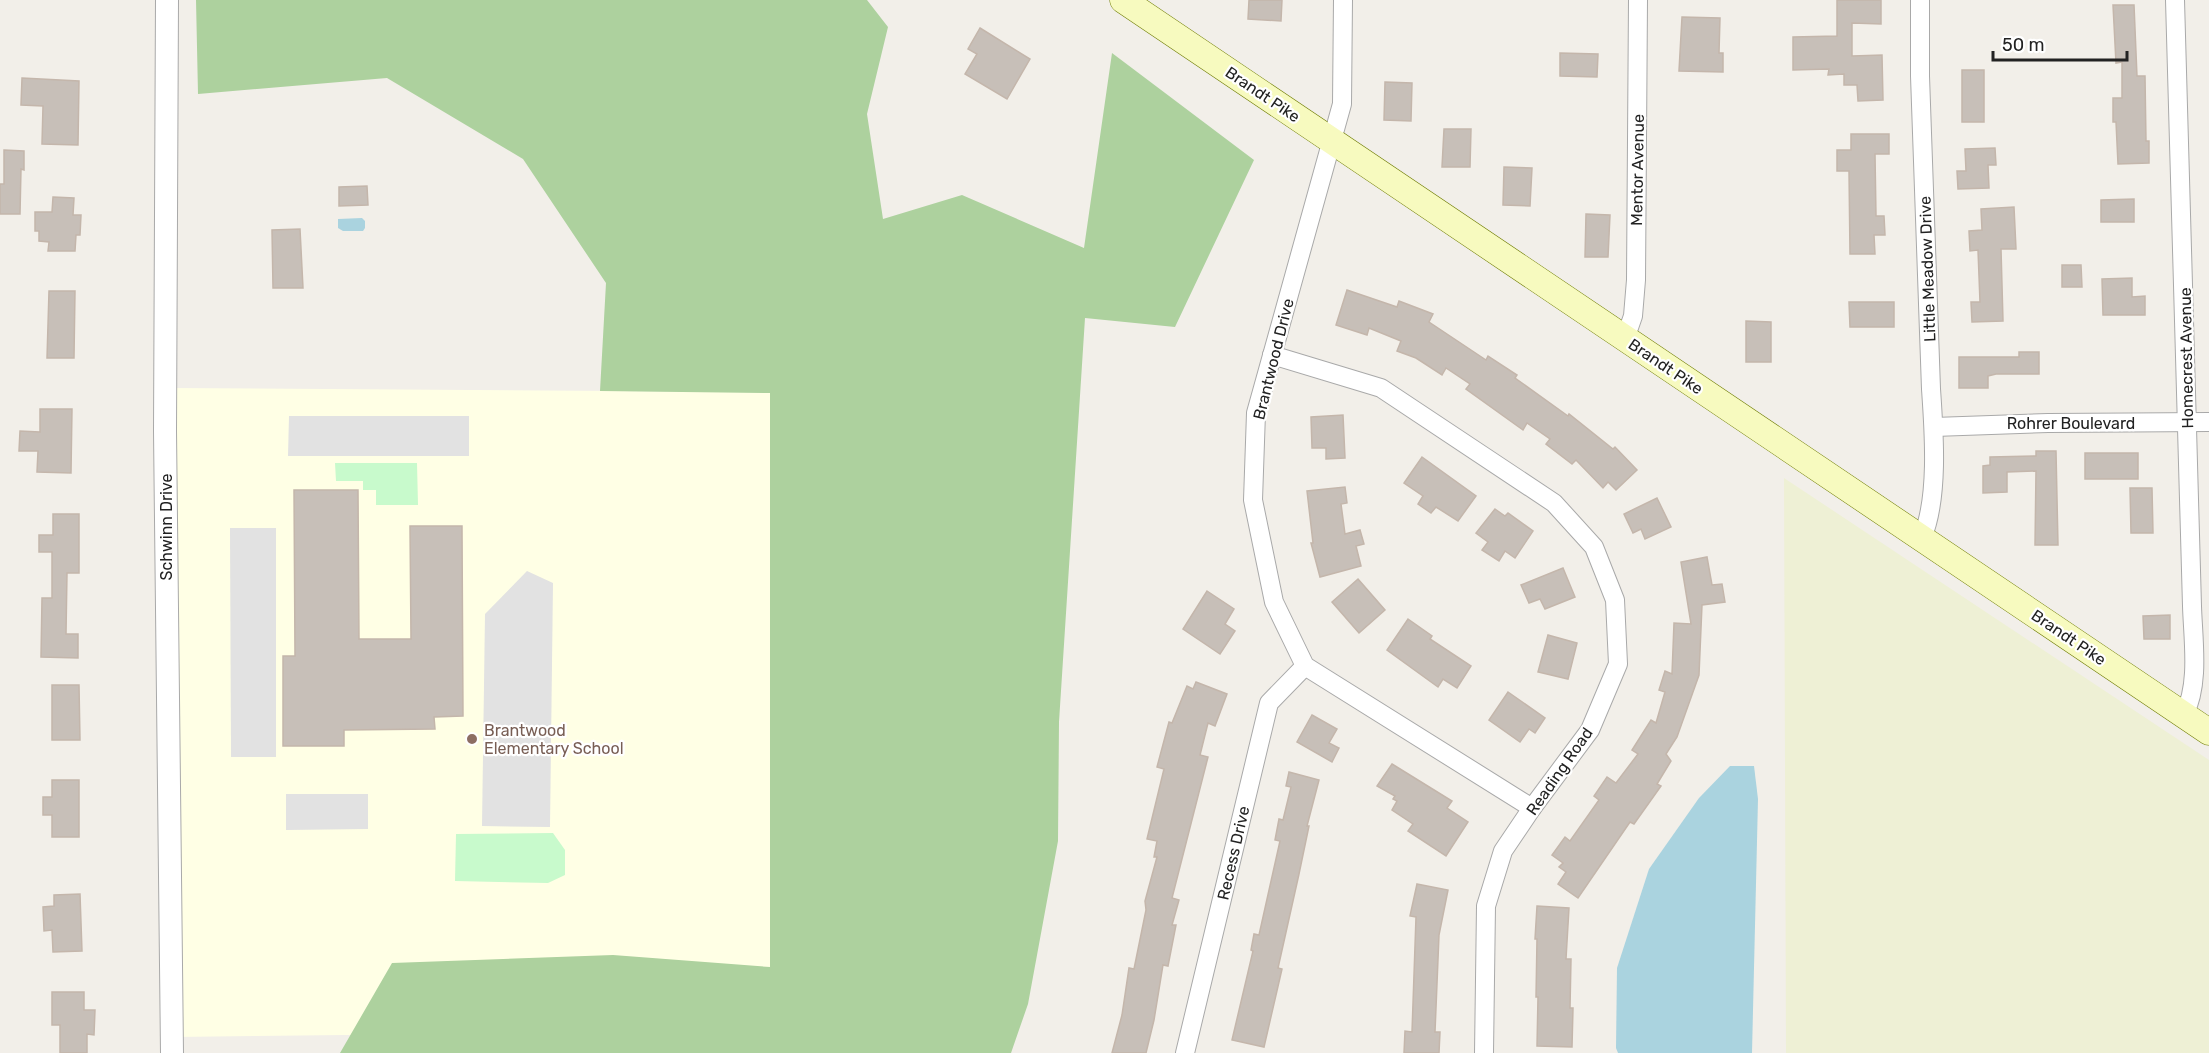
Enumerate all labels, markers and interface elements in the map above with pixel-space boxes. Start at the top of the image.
scale bar [1993,24,2126,62]
text: 50 m [2002,34,2045,56]
street label: Brandt Pike [1222,63,1304,126]
street label: Mentor Avenue [1627,114,1648,226]
street label: Little Meadow Drive [1915,196,1940,342]
street label: Homecrest Avenue [2176,287,2197,429]
street label: Brantwood Drive [1249,297,1298,422]
street label: Brandt Pike [1625,335,1707,398]
street label: Rohrer Boulevard [2007,414,2135,433]
street label: Schwinn Drive [157,473,176,580]
street label: Brandt Pike [2028,606,2110,669]
place label: Brantwood Elementary School [484,721,624,758]
street label: Reading Road [1522,724,1597,819]
marker: Brantwood Elementary School [465,732,479,746]
street label: Recess Drive [1213,804,1254,902]

